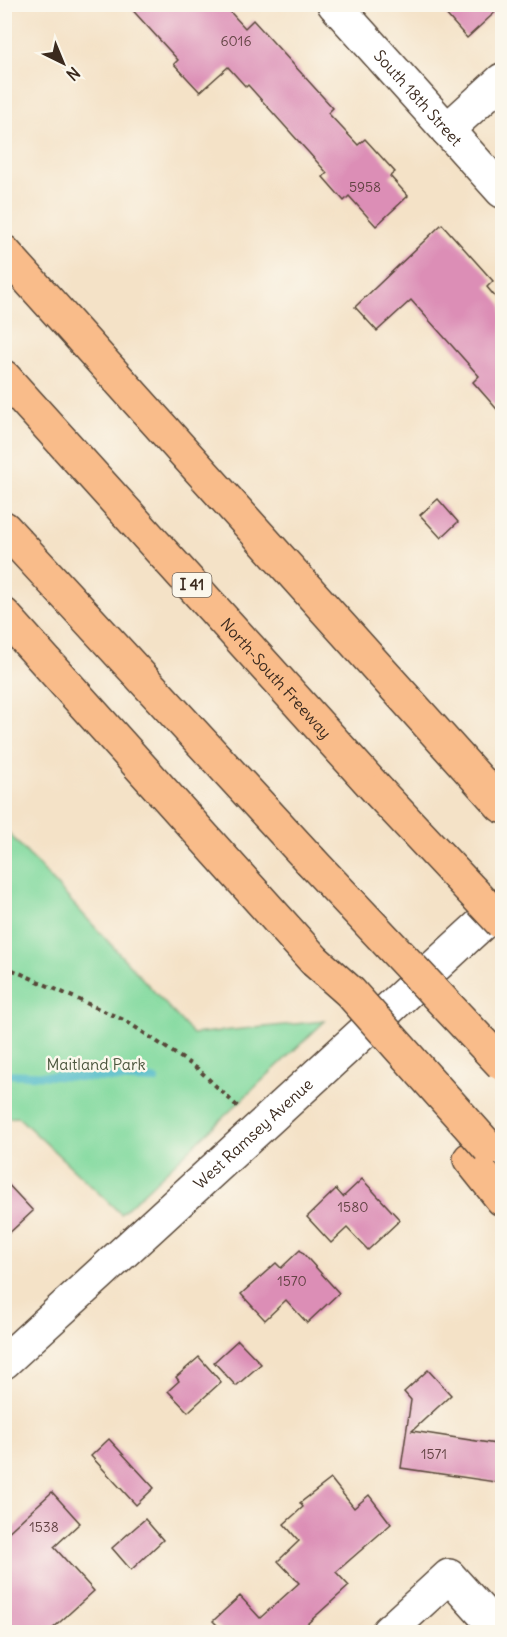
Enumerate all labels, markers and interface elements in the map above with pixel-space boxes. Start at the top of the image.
house number: 6016 [221,32,251,50]
north arrow [33,33,93,93]
street label: South 18th Street [370,45,467,150]
text: N [62,63,84,85]
house number: 5958 [349,178,381,196]
road number: I 41 [172,573,212,597]
street label: North-South Freeway [217,614,336,743]
park label: Maitland Park [46,1054,146,1074]
street label: West Ramsey Avenue [189,1074,317,1193]
house number: 1580 [338,1198,368,1216]
house number: 1570 [277,1272,307,1290]
house number: 1571 [421,1445,447,1463]
house number: 1538 [29,1518,59,1536]

